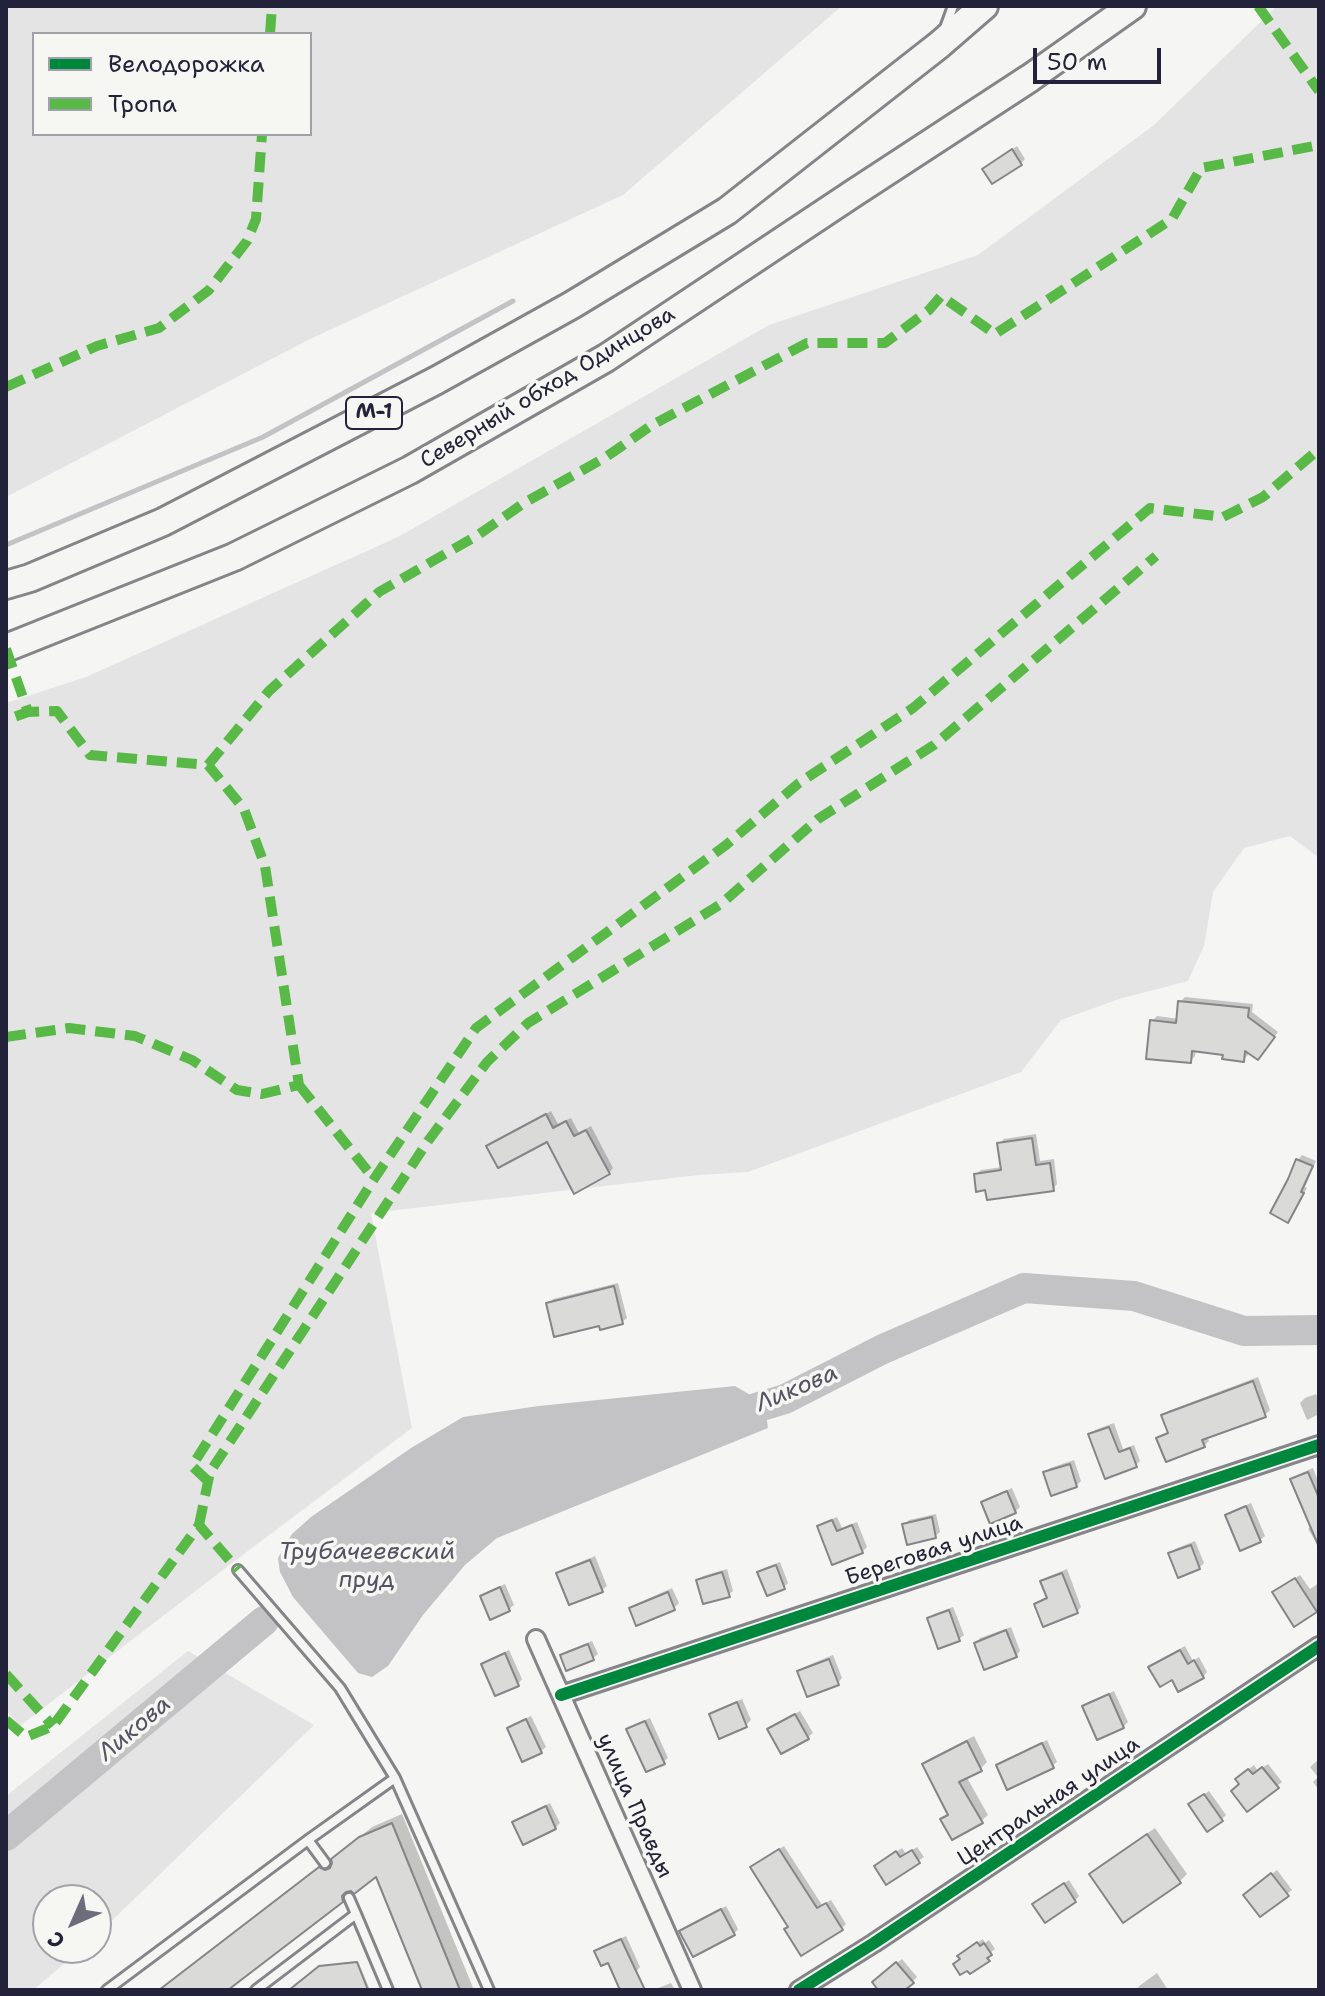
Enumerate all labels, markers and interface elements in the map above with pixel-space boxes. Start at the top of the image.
legend [32,32,312,136]
scale bar [1037,32,1165,82]
text: 50 m [1047,46,1107,78]
text: Велодорожка [108,48,265,80]
text: Тропа [108,88,177,120]
street label: Северный обход Одинцова [416,301,680,475]
road number: М-1 [346,397,402,429]
water label: Ликова [752,1359,842,1419]
street label: Береговая улица [842,1510,1026,1592]
water label: Трубачеевский пруд [279,1539,455,1595]
water label: Ликова [93,1690,177,1768]
street label: улица Правды [590,1730,678,1882]
street label: Центральная улица [953,1731,1145,1873]
north arrow [32,1884,112,1964]
text: С [41,1925,71,1955]

